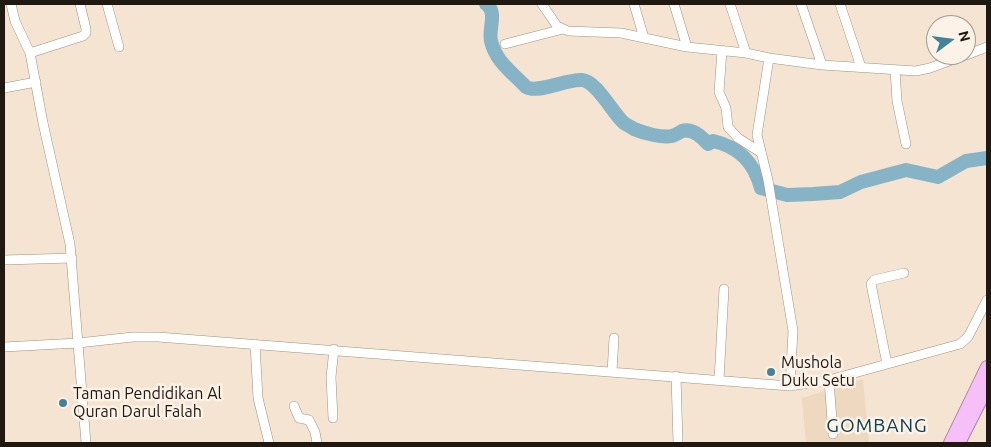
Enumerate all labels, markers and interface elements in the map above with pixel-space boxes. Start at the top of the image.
north arrow [926,15,976,65]
text: N [955,29,974,43]
place label: Mushola Duku Setu [781,353,855,391]
marker: Mushola Duku Setu [765,366,777,378]
place label: Taman Pendidikan Al Quran Darul Falah [73,384,222,422]
marker: Taman Pendidikan Al Quran Darul Falah [57,397,69,409]
district label: GOMBANG [825,415,929,437]

